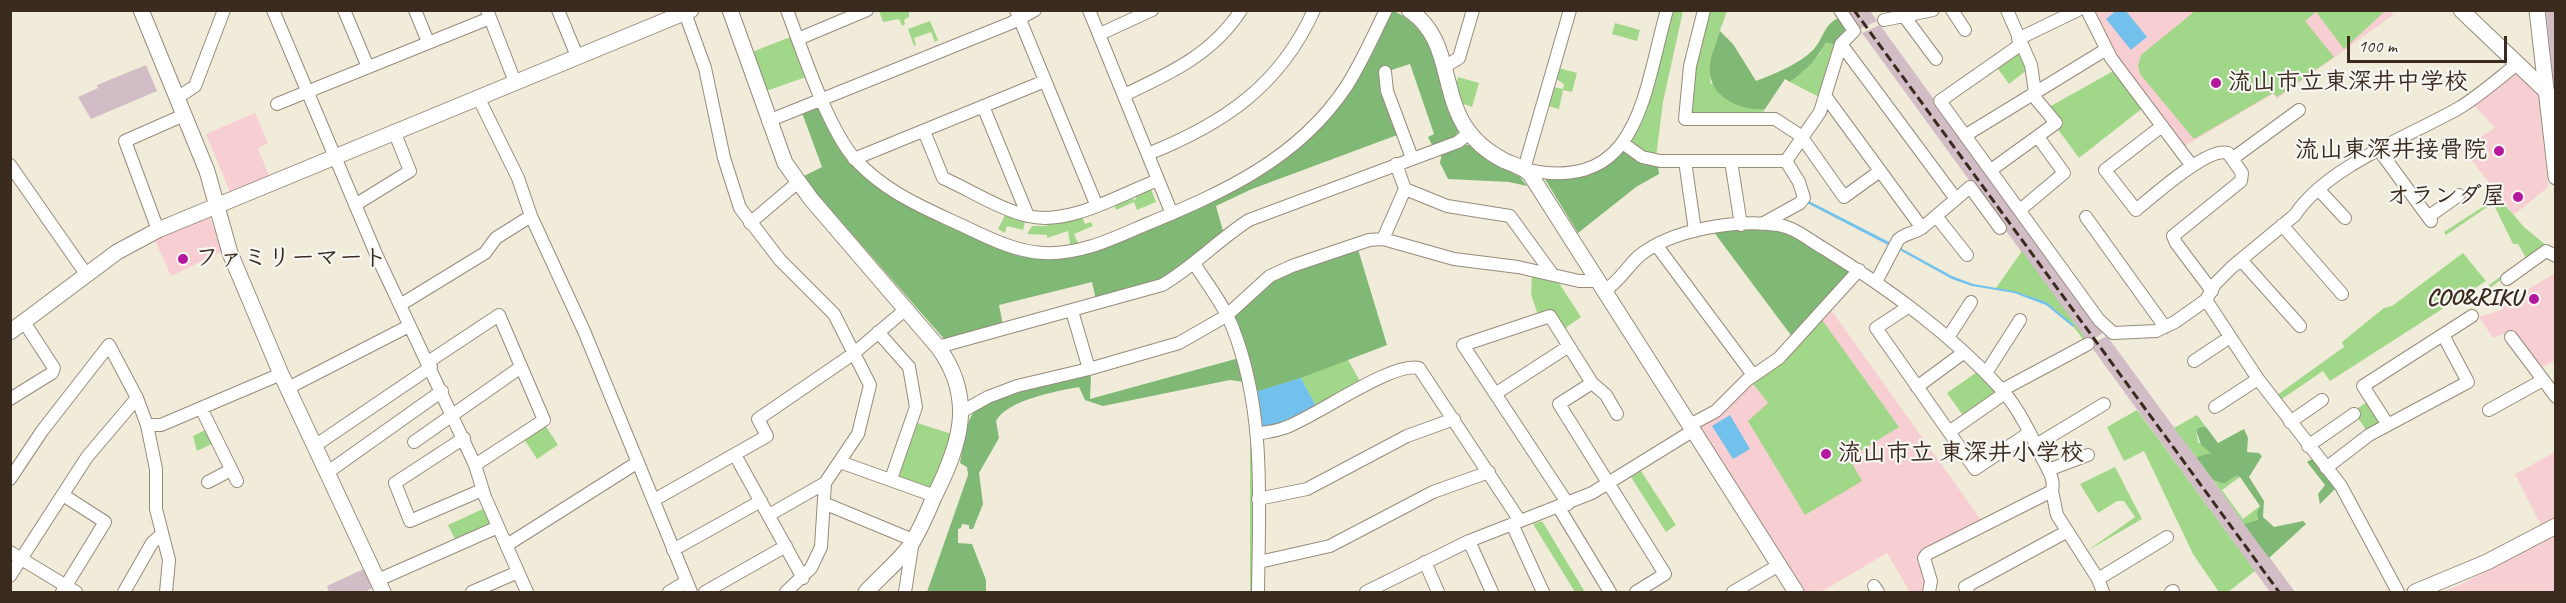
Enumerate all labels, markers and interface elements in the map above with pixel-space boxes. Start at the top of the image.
scale bar [2350,24,2510,62]
text: 100 m [2358,35,2397,57]
place label: 流山市立東深井中学校 [2228,69,2468,97]
marker: 流山市立東深井中学校 [2209,76,2223,90]
place label: 流山東深井接骨院 [2295,137,2487,165]
marker: 流山東深井接骨院 [2492,144,2506,158]
place label: オランダ屋 [2386,183,2506,211]
marker: オランダ屋 [2511,190,2525,204]
place label: ファミリーマート [195,245,387,273]
marker: ファミリーマート [176,252,190,266]
place label: COO&RIKU [2427,285,2522,313]
marker: COO&RIKU [2527,292,2541,306]
place label: 流山市立 東深井小学校 [1838,440,2084,468]
marker: 流山市立 東深井小学校 [1819,447,1833,461]

